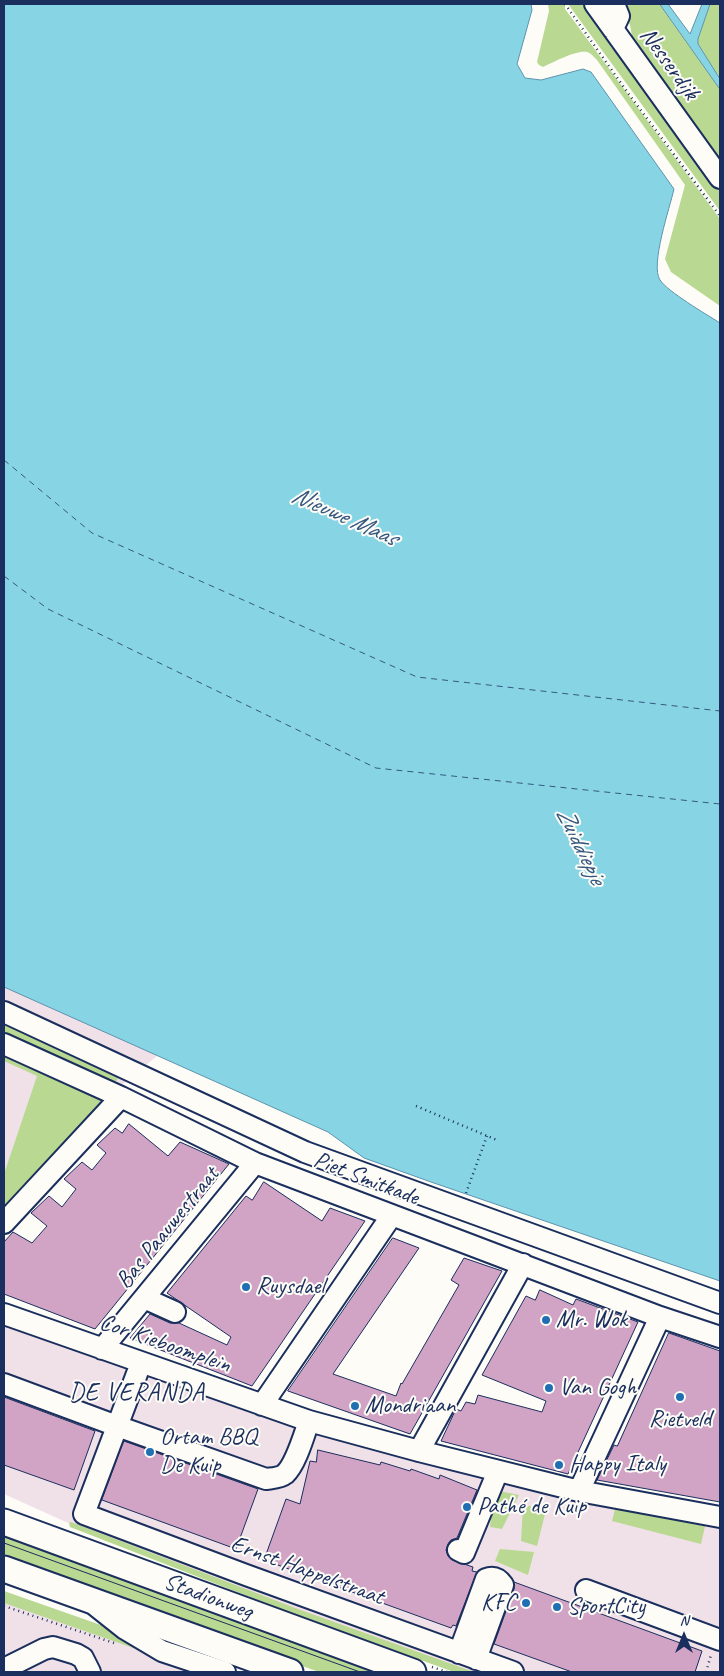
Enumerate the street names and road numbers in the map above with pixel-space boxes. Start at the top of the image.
street label: Nesserdijk [633,22,705,106]
street label: Piet Smitkade [309,1146,423,1212]
street label: Bas Paauwestraat [110,1161,226,1295]
street label: Cor Kieboomplein [96,1308,234,1380]
street label: Ernst Happelstraat [226,1530,388,1612]
street label: Stadionweg [160,1568,256,1626]

